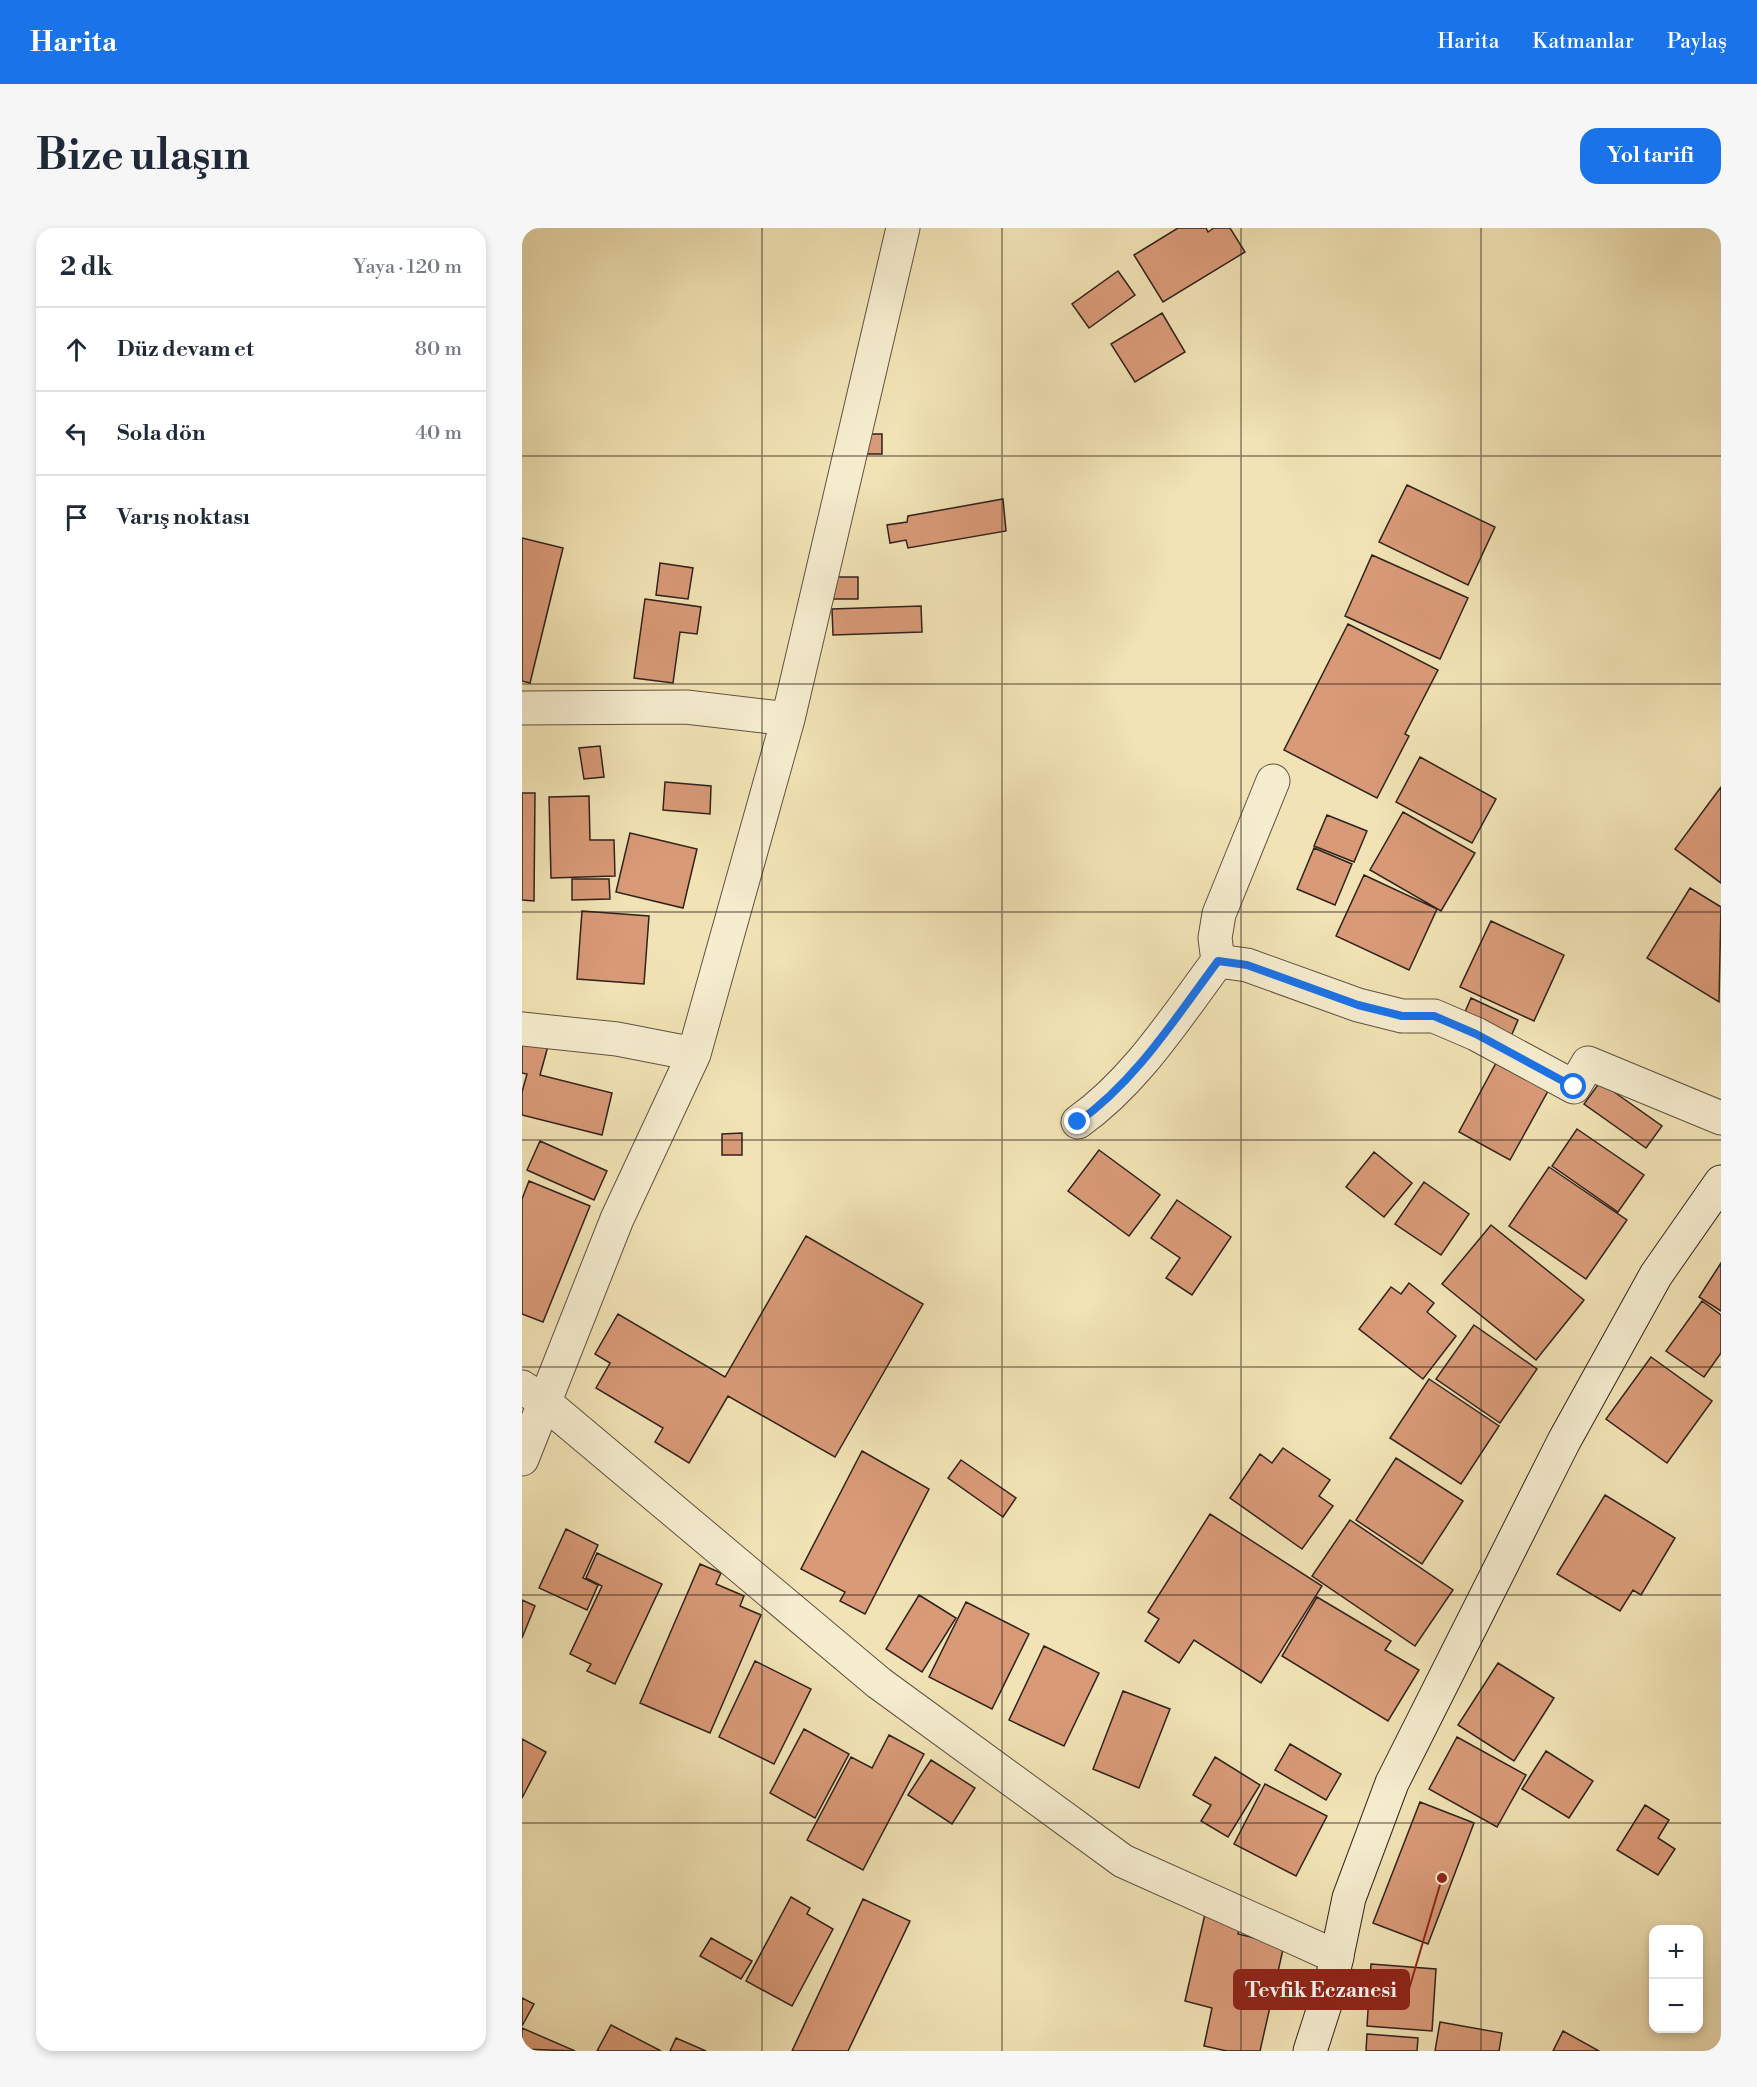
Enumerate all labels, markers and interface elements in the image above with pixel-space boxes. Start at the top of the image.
text: Harita [30,25,117,60]
text: Harita [1437,29,1499,55]
text: Katmanlar [1532,29,1634,55]
text: Paylaş [1667,29,1727,55]
button: Yol tarifi [1580,128,1721,184]
text: Bize ulaşın [36,130,250,183]
text: 2 dk [60,251,113,283]
text: Yaya · 120 m [353,255,462,280]
icon: ahead [60,333,93,366]
text: Düz devam et [117,336,254,363]
text: 80 m [415,337,462,362]
icon: left [60,417,93,450]
text: Sola dön [117,420,205,447]
text: 40 m [415,421,462,446]
icon: arrive [60,501,93,534]
text: Varış noktası [117,504,250,531]
route start [1560,1073,1586,1099]
route end [1064,1108,1090,1134]
map controls [1649,1925,1703,2033]
button: + [1649,1925,1703,1979]
callout: Tevfik Eczanesi [1234,1970,1409,2009]
text: Tevfik Eczanesi [1245,1978,1397,2004]
button: − [1649,1979,1703,2033]

